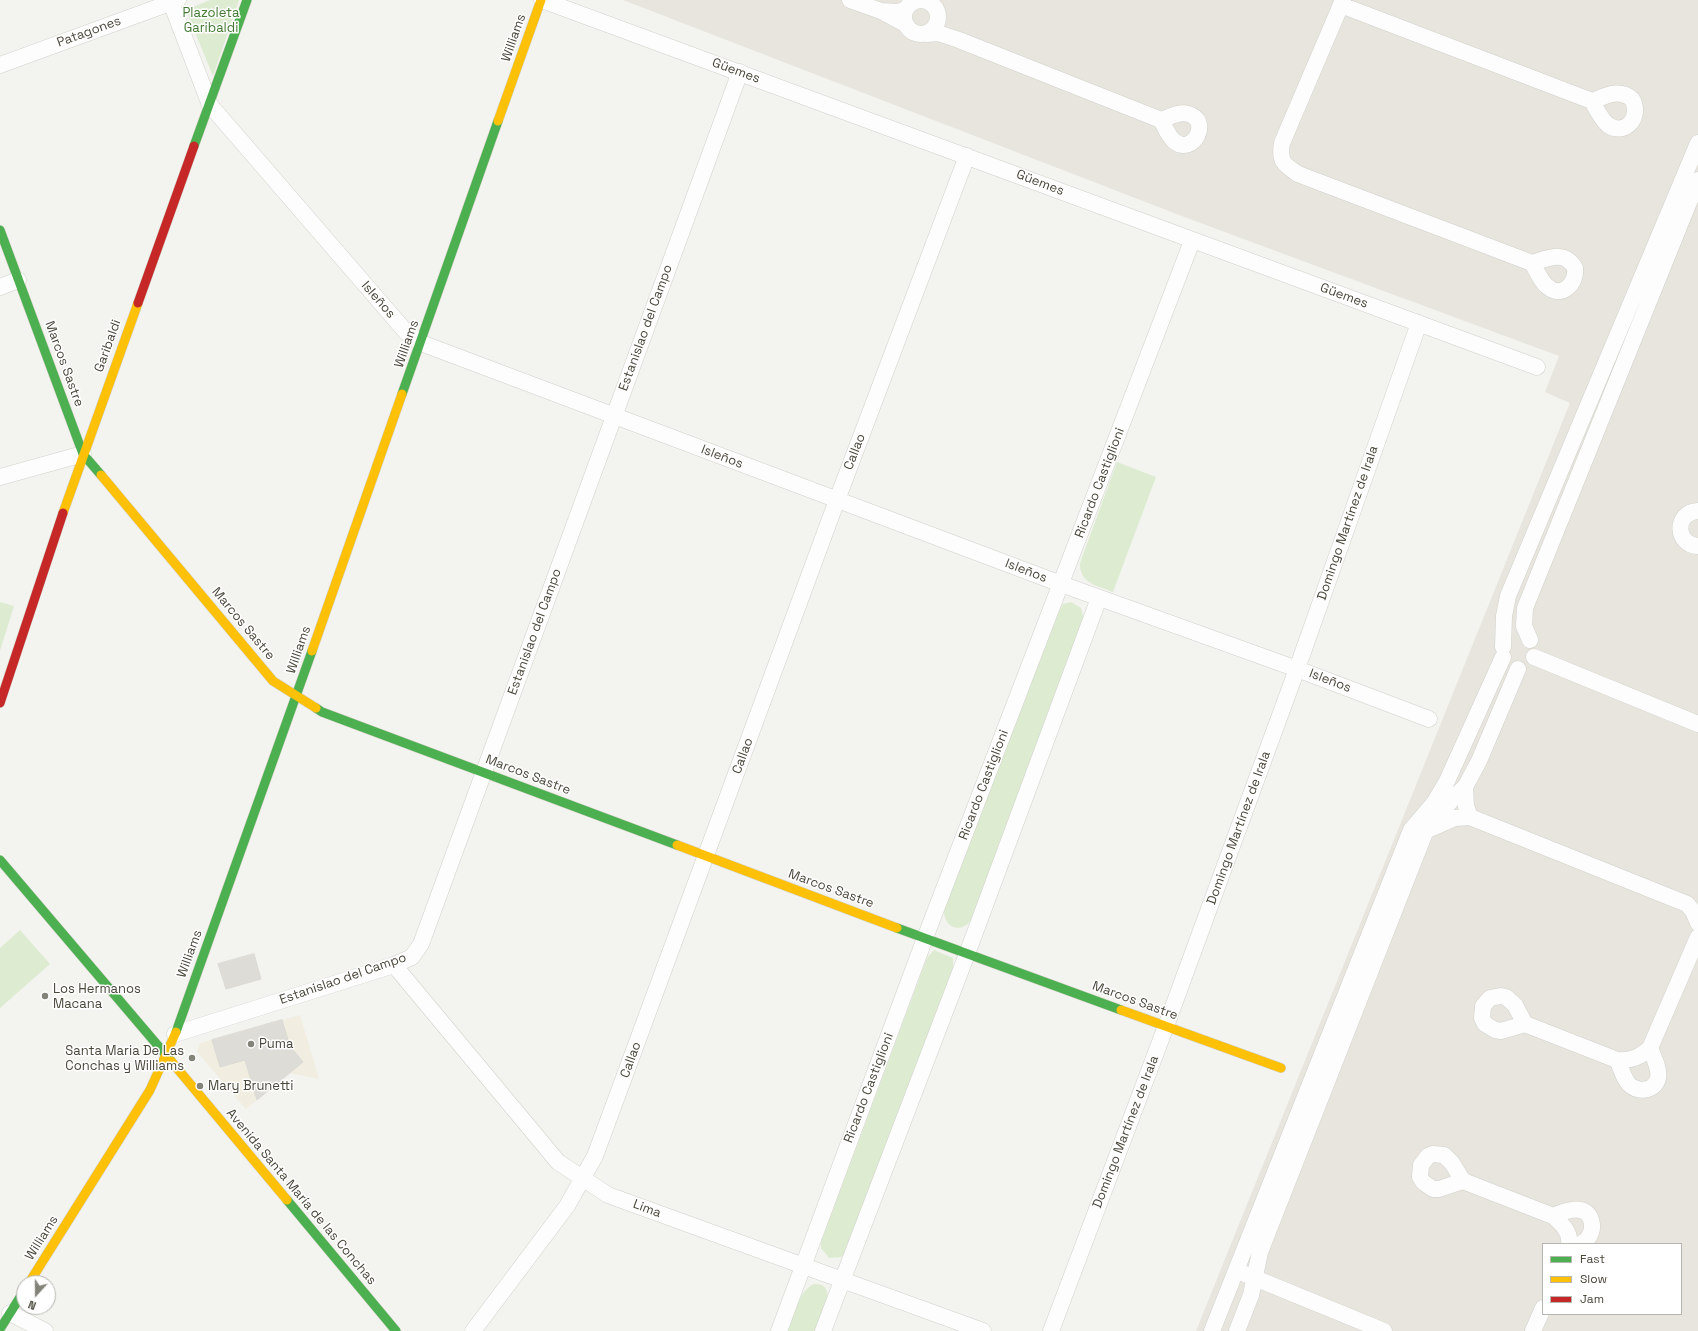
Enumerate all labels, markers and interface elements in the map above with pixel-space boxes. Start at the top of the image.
park label: Plazoleta Garibaldi [182,5,240,36]
street label: Williams [499,12,529,64]
street label: Patagones [55,13,123,51]
street label: Güemes [710,55,762,87]
street label: Güemes [1014,167,1066,199]
street label: Estanislao del Campo [616,263,676,393]
street label: Isleños [358,278,398,322]
street label: Güemes [1318,280,1370,312]
street label: Garibaldi [91,318,125,374]
street label: Williams [392,318,422,370]
street label: Marcos Sastre [41,319,87,409]
street label: Ricardo Castiglioni [1072,426,1128,540]
street label: Callao [841,432,869,472]
street label: Isleños [699,442,745,472]
street label: Domingo Martínez de Irala [1314,444,1382,602]
street label: Isleños [1003,556,1049,586]
street label: Estanislao del Campo [505,567,565,697]
street label: Marcos Sastre [208,585,278,663]
street label: Williams [284,624,314,676]
street label: Isleños [1307,666,1353,696]
street label: Ricardo Castiglioni [956,728,1012,842]
street label: Callao [729,736,757,776]
street label: Domingo Martínez de Irala [1204,749,1274,907]
street label: Marcos Sastre [483,752,573,798]
street label: Marcos Sastre [786,866,876,912]
street label: Williams [174,928,206,980]
street label: Estanislao del Campo [277,950,409,1008]
street label: Marcos Sastre [1090,978,1180,1024]
place label: Los Hermanos Macana [53,981,141,1012]
marker: Los Hermanos Macana [40,991,50,1001]
street label: Ricardo Castiglioni [841,1031,897,1145]
place label: Puma [259,1036,293,1052]
marker: Puma [246,1039,256,1049]
street label: Callao [617,1040,645,1080]
place label: Santa Maria De Las Conchas y Williams [65,1043,184,1074]
marker: Santa Maria De Las Conchas y Williams [187,1053,197,1063]
street label: Domingo Martínez de Irala [1090,1053,1162,1211]
place label: Mary Brunetti [208,1078,293,1094]
marker: Mary Brunetti [195,1081,205,1091]
street label: Avenida Santa María de las Conchas [223,1106,379,1288]
street label: Lima [631,1197,663,1221]
street label: Williams [22,1213,62,1263]
legend [1542,1243,1682,1315]
text: Fast [1580,1251,1605,1267]
text: Slow [1580,1271,1607,1287]
north arrow [16,1275,56,1315]
text: Jam [1580,1291,1604,1307]
text: N [26,1297,38,1313]

